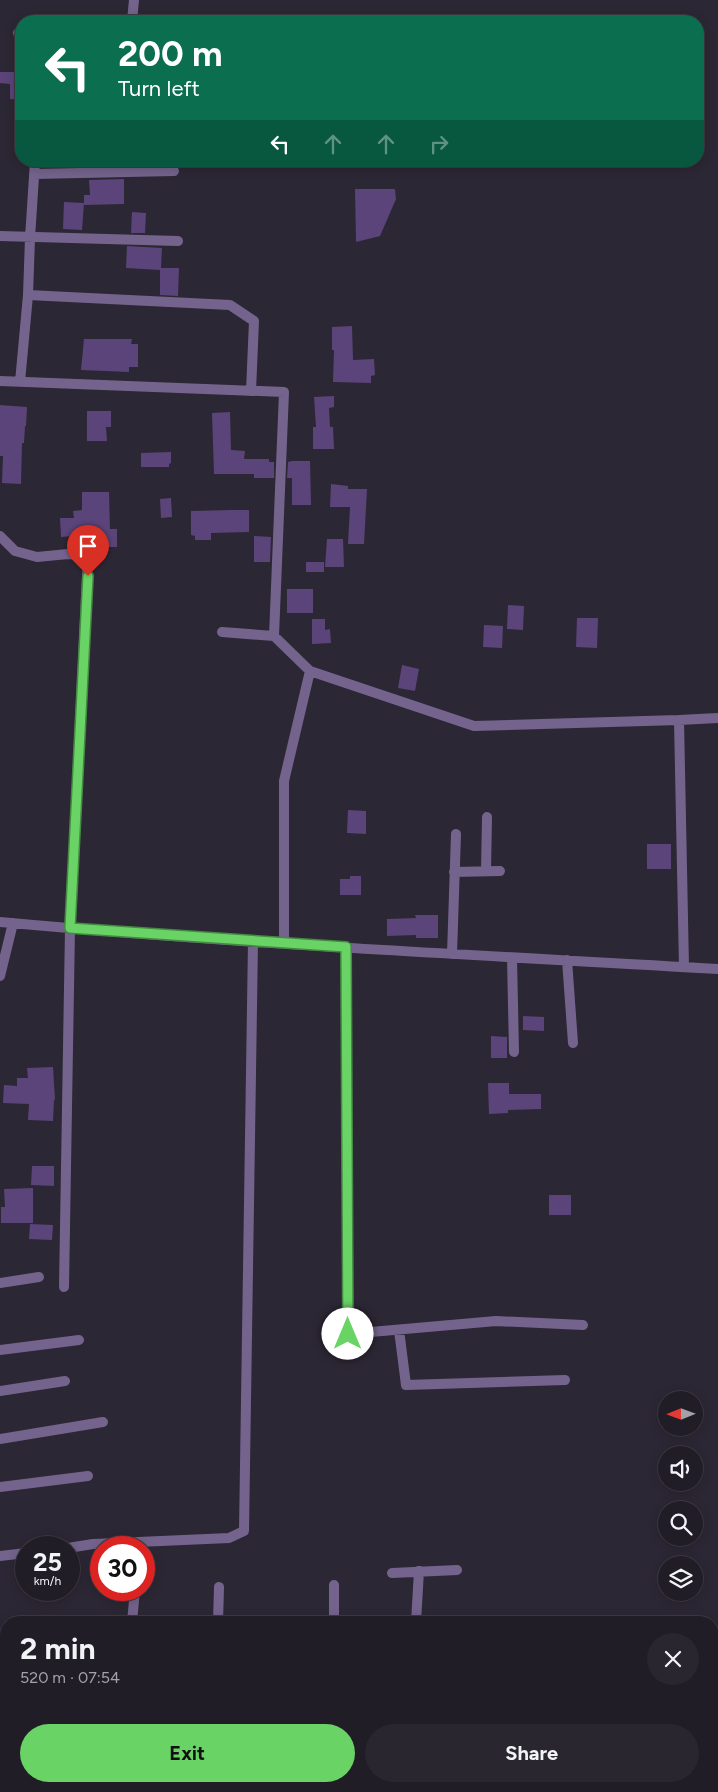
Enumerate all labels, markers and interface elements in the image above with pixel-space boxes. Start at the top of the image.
text: 200 m [118,33,222,75]
icon: left [35,35,100,100]
text: Turn left [118,75,200,102]
icon: left [266,130,294,158]
icon: ahead [319,130,347,158]
icon: ahead [372,130,400,158]
icon: right [425,130,453,158]
pin [67,525,109,576]
icon: arrive [74,532,102,560]
position arrow [321,1307,373,1359]
north arrow [658,1391,702,1436]
map controls [658,1391,703,1601]
button: sound [658,1446,703,1491]
button: search [658,1501,703,1546]
speed limit sign: 30 [90,1536,155,1601]
text: 25 [33,1547,62,1577]
button: layers [658,1556,703,1601]
text: km/h [34,1574,61,1588]
text: 2 min [20,1630,96,1667]
button: close [647,1633,699,1685]
text: 520 m · 07:54 [20,1668,120,1687]
button: Exit [20,1724,355,1782]
button: Share [365,1724,699,1782]

